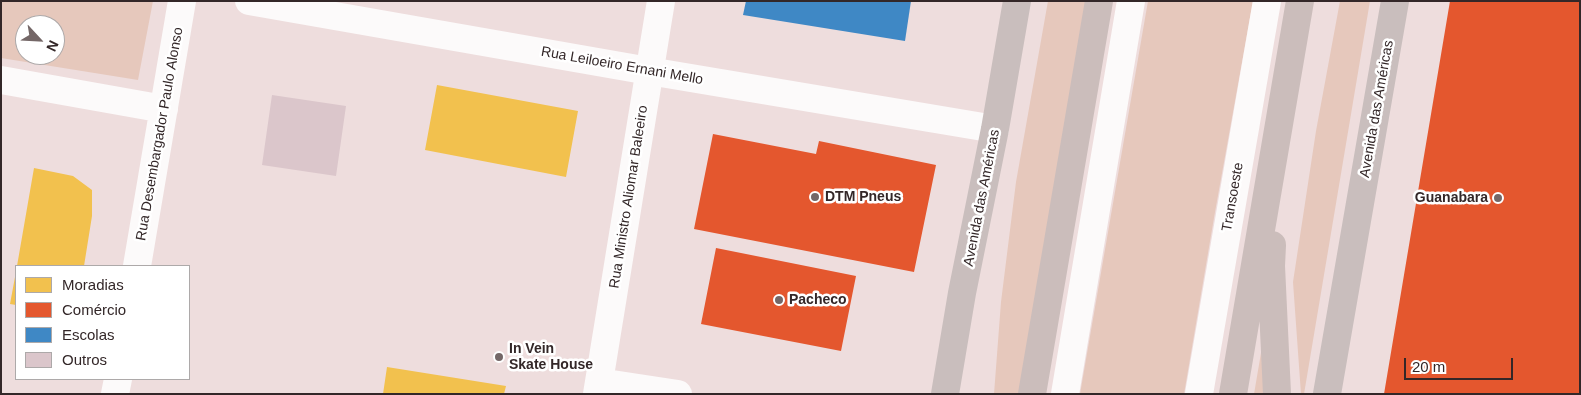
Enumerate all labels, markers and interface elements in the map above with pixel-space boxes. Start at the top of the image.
north arrow [15,15,65,65]
street label: Rua Desembargador Paulo Alonso [133,26,187,242]
text: N [43,38,62,54]
street label: Avenida das Américas [1357,39,1397,179]
street label: Rua Leiloeiro Ernani Mello [540,43,704,89]
street label: Rua Ministro Aliomar Baleeiro [606,104,652,290]
street label: Avenida das Américas [960,128,1004,268]
street label: Transoeste [1219,161,1247,233]
place label: DTM Pneus [825,189,901,205]
place label: Guanabara [1415,190,1488,206]
marker: DTM Pneus [809,191,821,203]
marker: Guanabara [1492,192,1504,204]
legend [15,265,190,380]
text: Moradias [62,276,124,293]
place label: Pacheco [789,292,847,308]
marker: Pacheco [773,294,785,306]
text: Comércio [62,301,126,318]
text: Escolas [62,326,115,343]
place label: In Vein Skate House [509,341,593,374]
scale bar [1406,348,1515,380]
text: Outros [62,351,107,368]
marker: In Vein Skate House [493,351,505,363]
text: 20 m [1412,358,1445,375]

